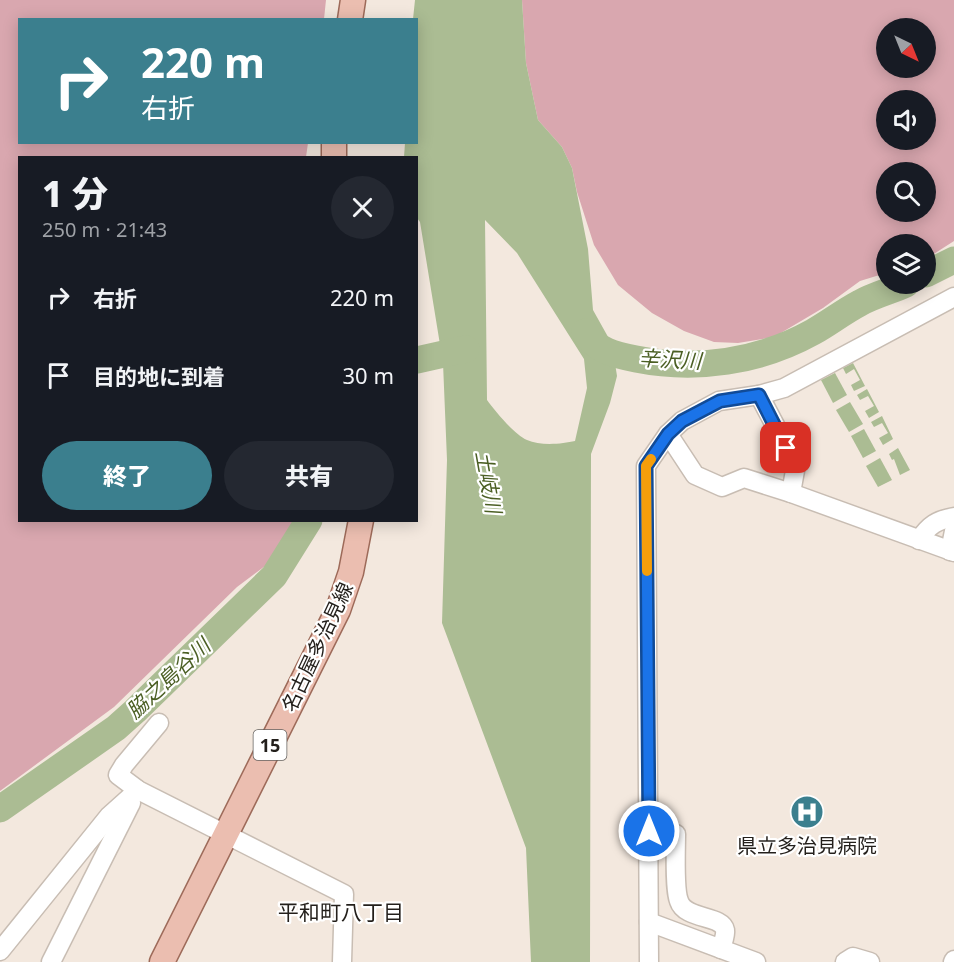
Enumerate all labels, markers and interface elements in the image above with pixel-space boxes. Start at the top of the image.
north arrow [876,18,936,78]
map controls [876,18,936,294]
text: 220 m [141,33,265,90]
icon: right [42,42,120,120]
text: 右折 [141,89,195,126]
button: sound [876,90,936,150]
button: search [876,162,936,222]
text: 1 分 [42,169,108,218]
button: close [331,176,394,239]
text: 250 m · 21:43 [42,216,167,243]
button: layers [876,234,936,294]
icon: right [42,281,75,314]
text: 220 m [330,282,394,312]
text: 右折 [93,283,137,313]
water label: 辛沢川 [638,343,704,375]
icon: arrive [42,359,75,392]
text: 30 m [343,360,394,390]
text: 目的地に到着 [93,361,225,391]
pin [760,422,811,473]
icon: arrive [769,431,802,464]
button: 終了 [42,441,212,510]
button: 共有 [224,441,394,510]
water label: 土岐川 [470,449,509,517]
street label: 名古屋多治見線 [275,578,359,716]
water label: 脇之島谷川 [120,631,217,724]
road number: 15 [254,730,286,760]
hospital icon: 県立多治見病院 [789,794,825,830]
position arrow [617,799,681,863]
place label: 県立多治見病院 [737,832,877,859]
district label: 平和町八丁目 [278,898,404,926]

